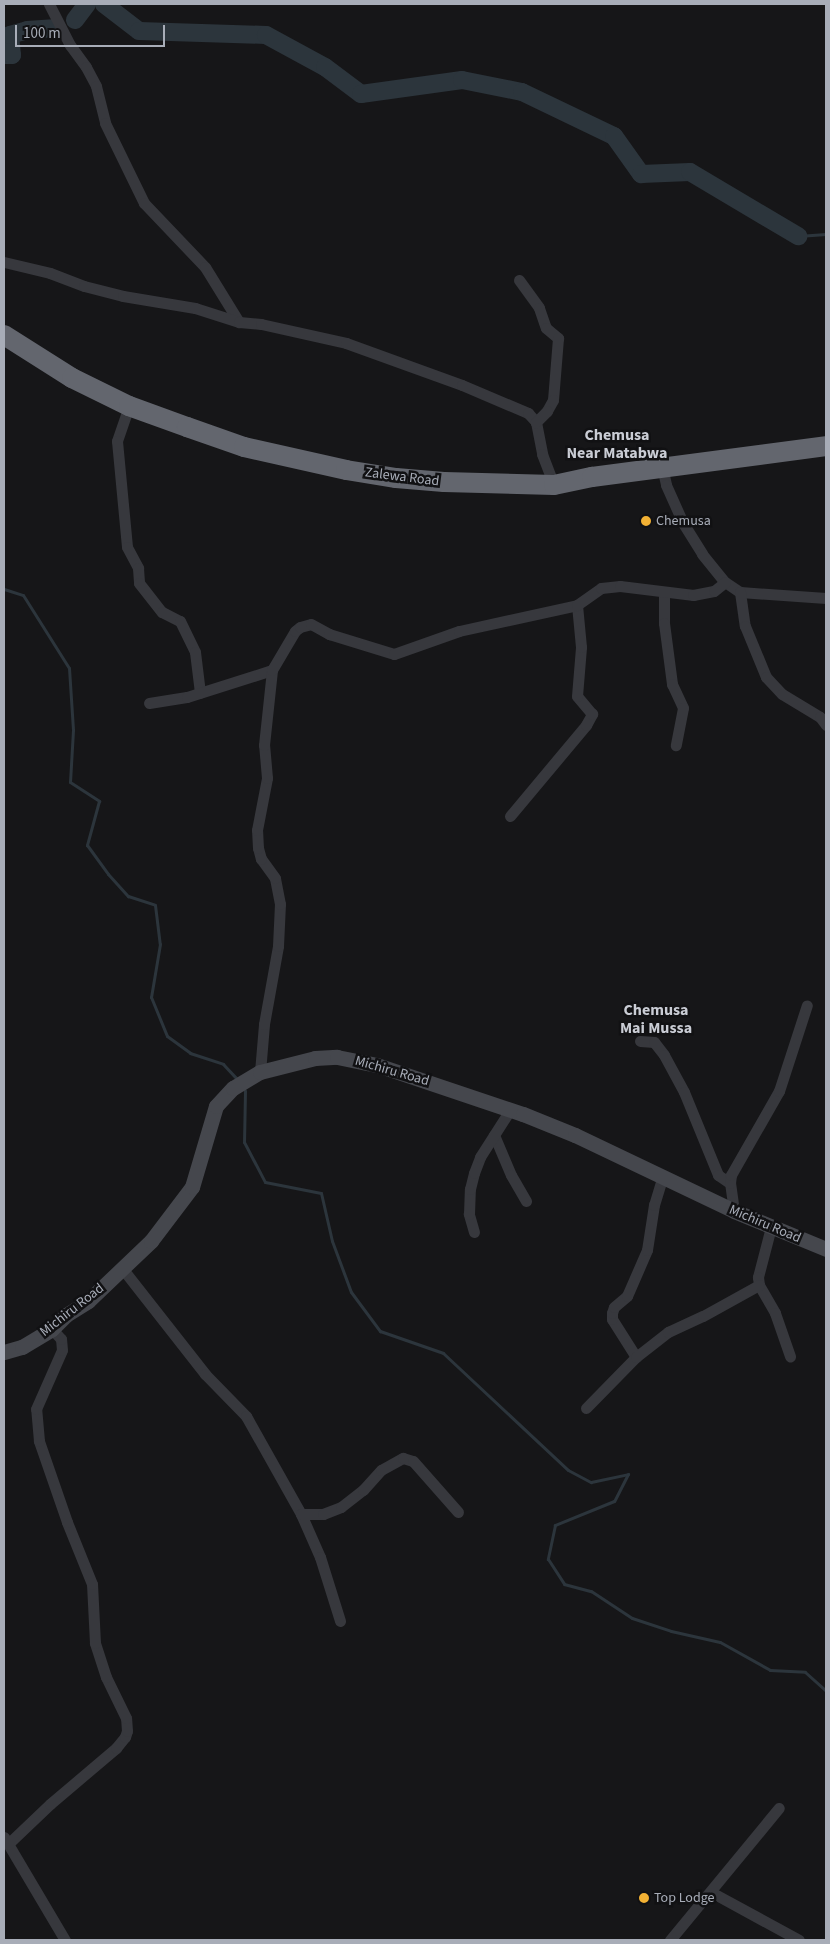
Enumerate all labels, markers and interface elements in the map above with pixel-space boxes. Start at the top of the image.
scale bar [18,15,168,47]
text: 100 m [23,23,61,44]
district label: Chemusa Near Matabwa [566,425,668,463]
street label: Zalewa Road [364,464,440,490]
place label: Chemusa [656,513,711,529]
marker: Chemusa [640,515,652,527]
district label: Chemusa Mai Mussa [620,1000,692,1038]
street label: Michiru Road [353,1052,431,1090]
street label: Michiru Road [727,1201,803,1247]
street label: Michiru Road [37,1280,107,1340]
place label: Top Lodge [654,1890,715,1906]
marker: Top Lodge [638,1892,650,1904]

